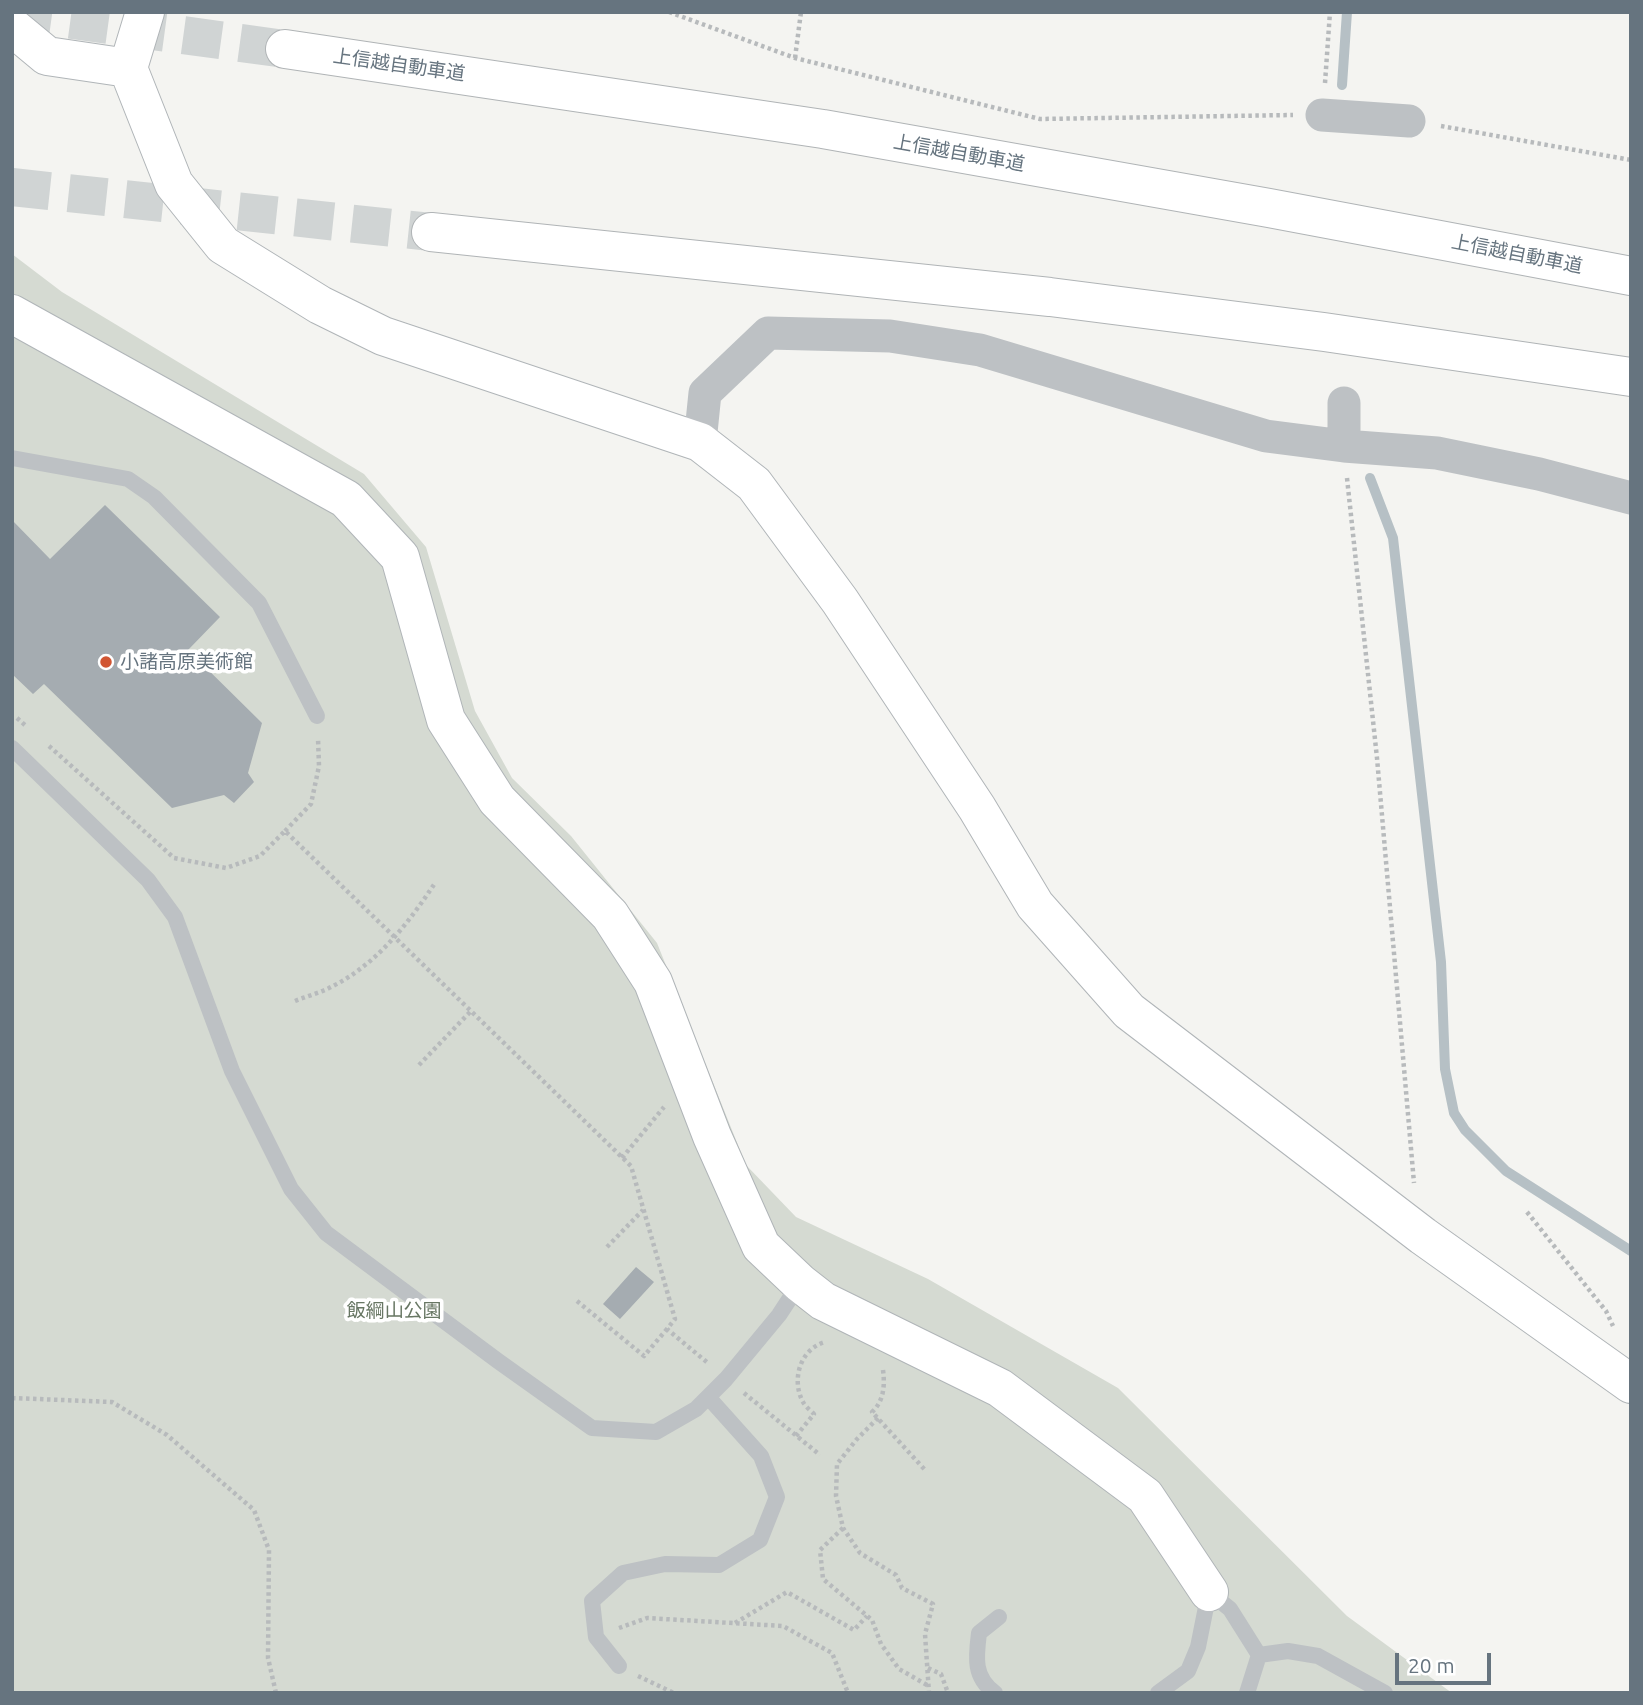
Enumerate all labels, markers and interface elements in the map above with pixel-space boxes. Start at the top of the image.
street label: 上信越自動車道 [332,44,466,86]
street label: 上信越自動車道 [892,130,1026,176]
street label: 上信越自動車道 [1450,230,1584,278]
place label: 小諸高原美術館 [120,651,253,673]
marker: 小諸高原美術館 [98,654,114,670]
park label: 飯綱山公園 [347,1300,441,1322]
scale bar [1398,1638,1494,1682]
text: 20 m [1408,1653,1455,1677]

